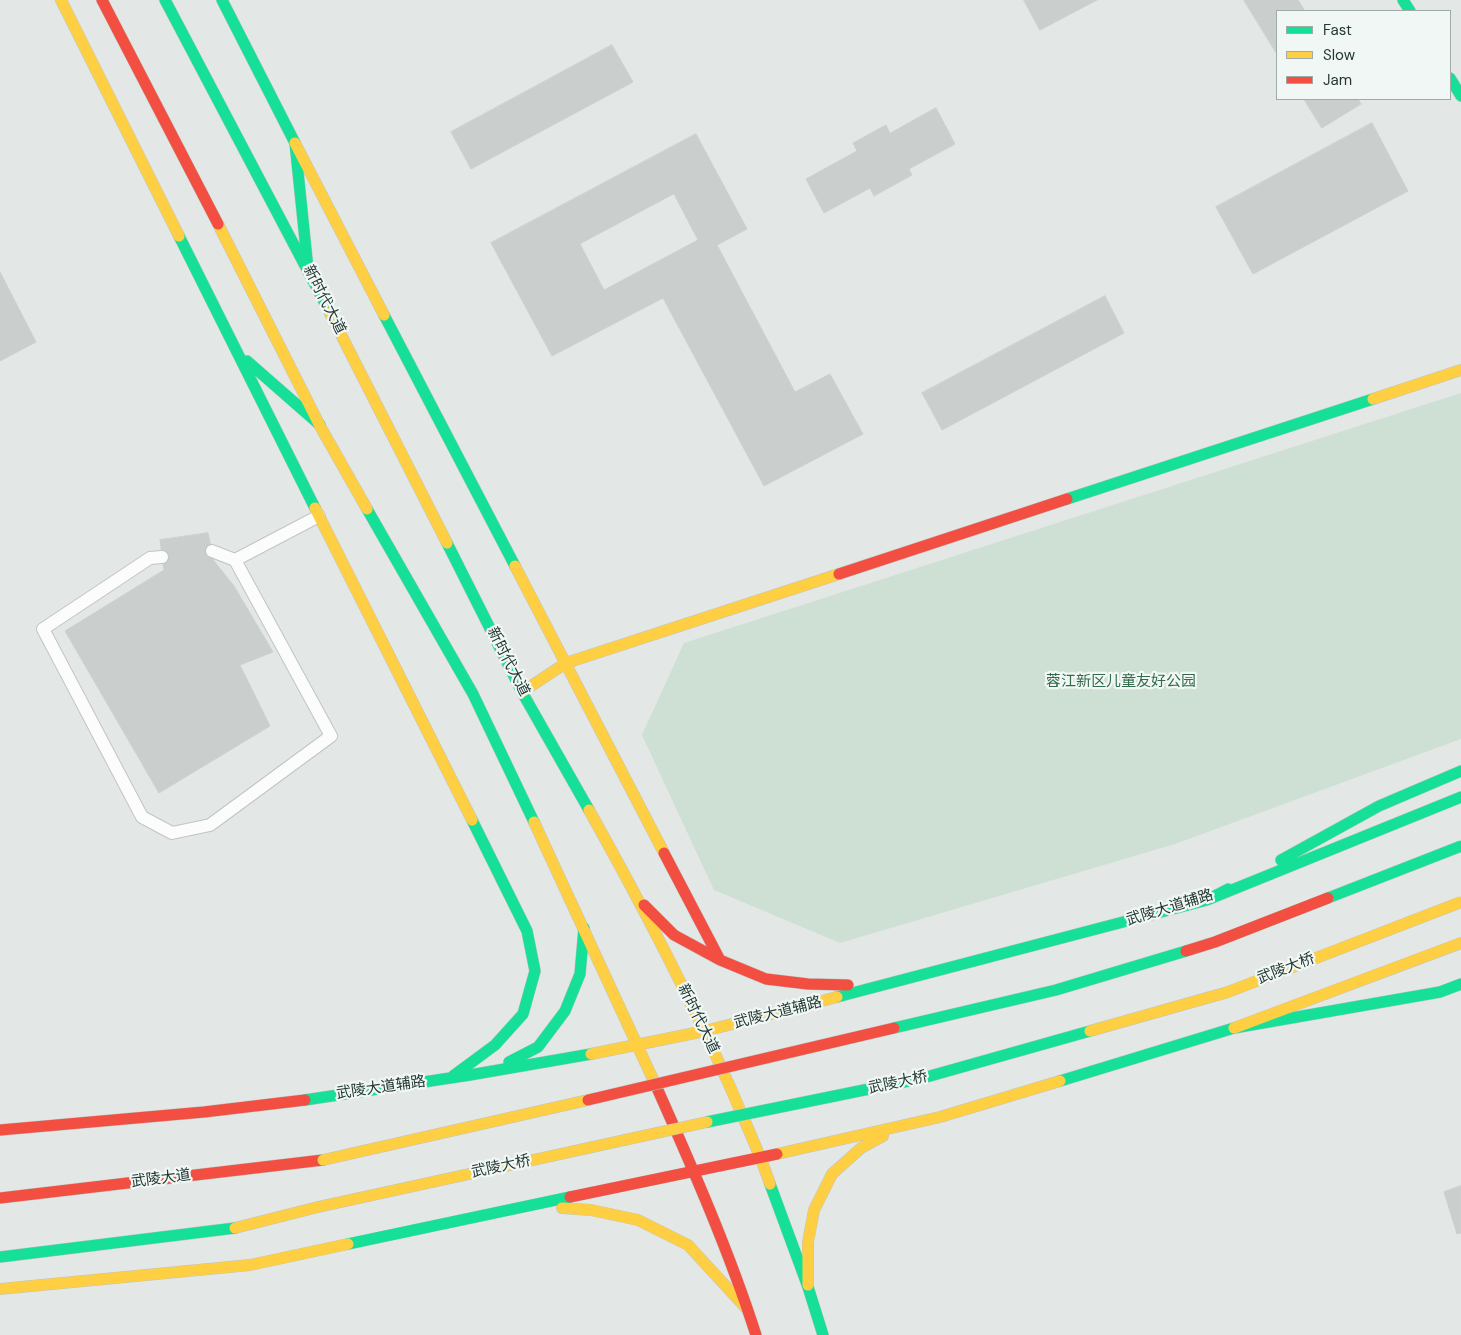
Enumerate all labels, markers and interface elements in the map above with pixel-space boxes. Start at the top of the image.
legend [1276,10,1451,100]
text: Fast [1323,20,1352,40]
text: Slow [1323,45,1355,65]
text: Jam [1323,70,1352,90]
street label: 新时代大道 [299,263,349,337]
street label: 新时代大道 [483,625,533,699]
park label: 蓉江新区儿童友好公园 [1046,673,1196,691]
street label: 武陵大道辅路 [1124,886,1216,930]
street label: 武陵大桥 [1255,950,1317,988]
street label: 新时代大道 [673,981,723,1057]
street label: 武陵大道辅路 [732,993,824,1033]
street label: 武陵大桥 [867,1068,929,1098]
street label: 武陵大道辅路 [335,1073,427,1103]
street label: 武陵大桥 [470,1152,532,1182]
street label: 武陵大道 [130,1166,192,1192]

